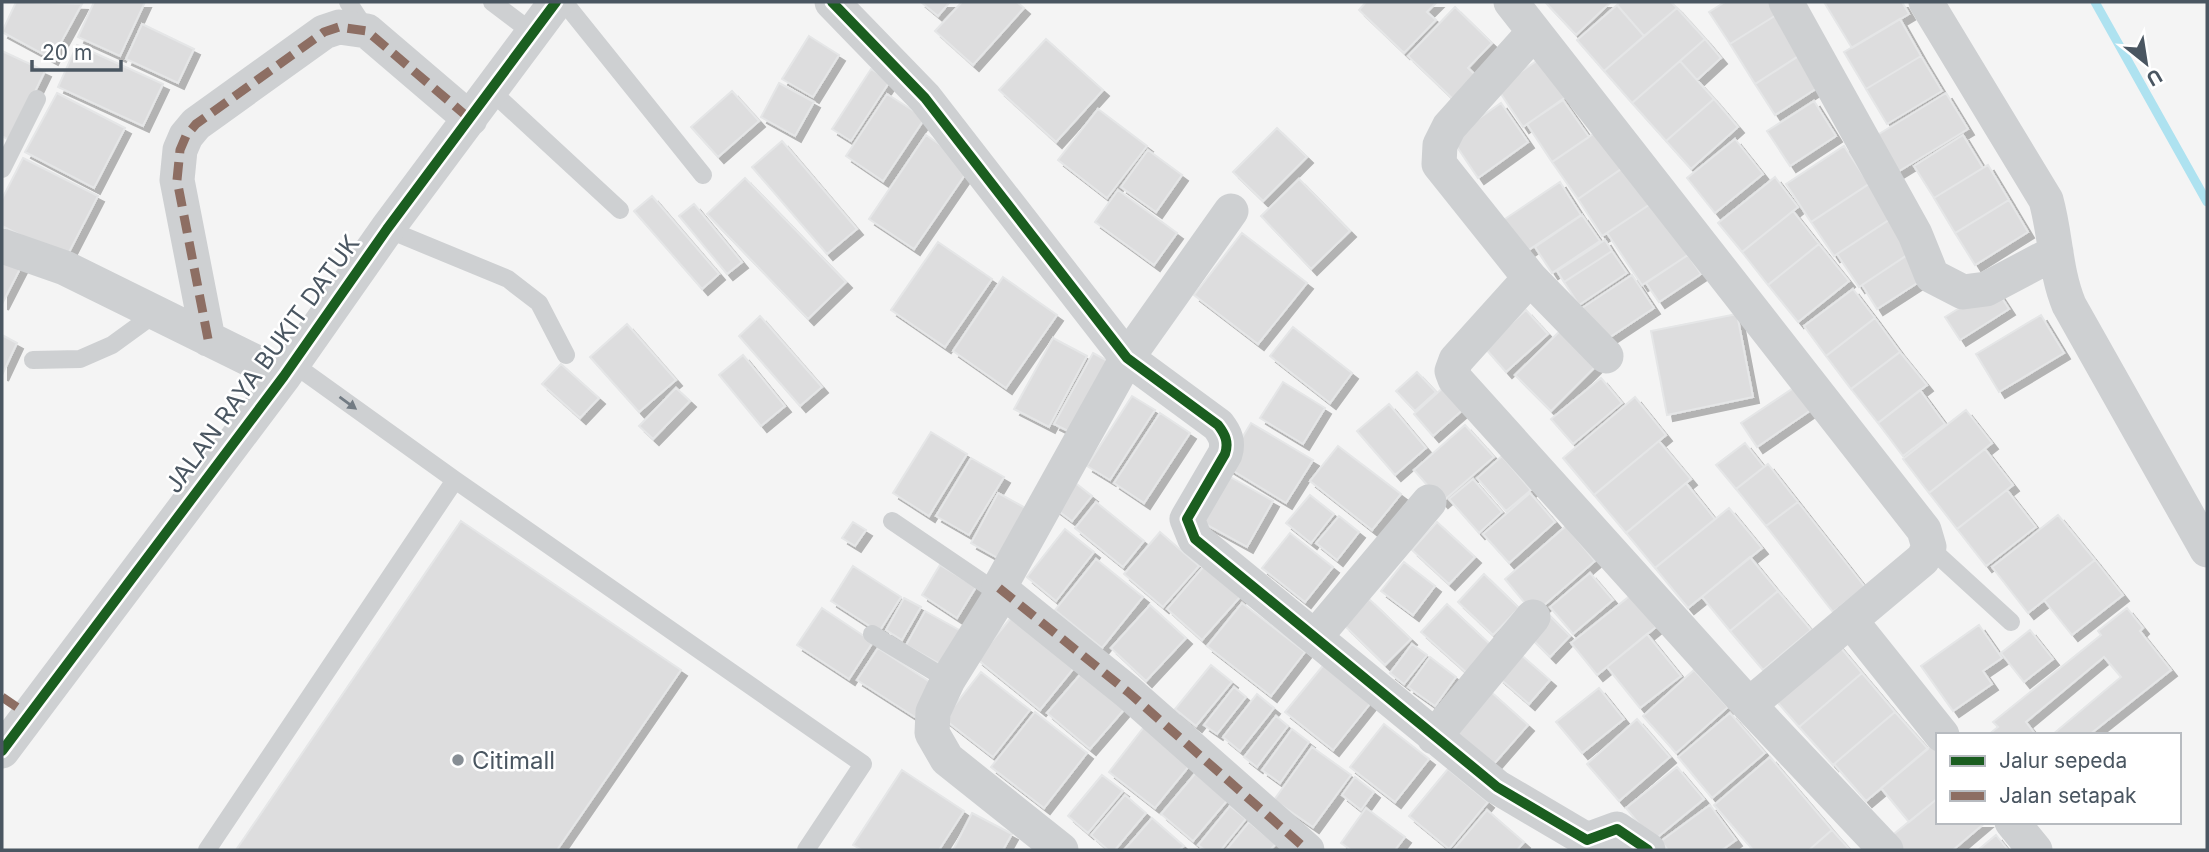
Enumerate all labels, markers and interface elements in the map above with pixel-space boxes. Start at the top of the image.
scale bar [32,28,121,72]
north arrow [2111,28,2181,98]
text: 20 m [42,40,92,65]
text: U [2142,64,2166,91]
street label: JALAN RAYA BUKIT DATUK [159,229,365,499]
one-way arrow [339,396,357,410]
legend [1936,733,2181,824]
place label: Citimall [472,746,555,775]
text: Jalur sepeda [1999,748,2127,773]
marker: Citimall [450,752,466,768]
text: Jalan setapak [1999,783,2137,808]

